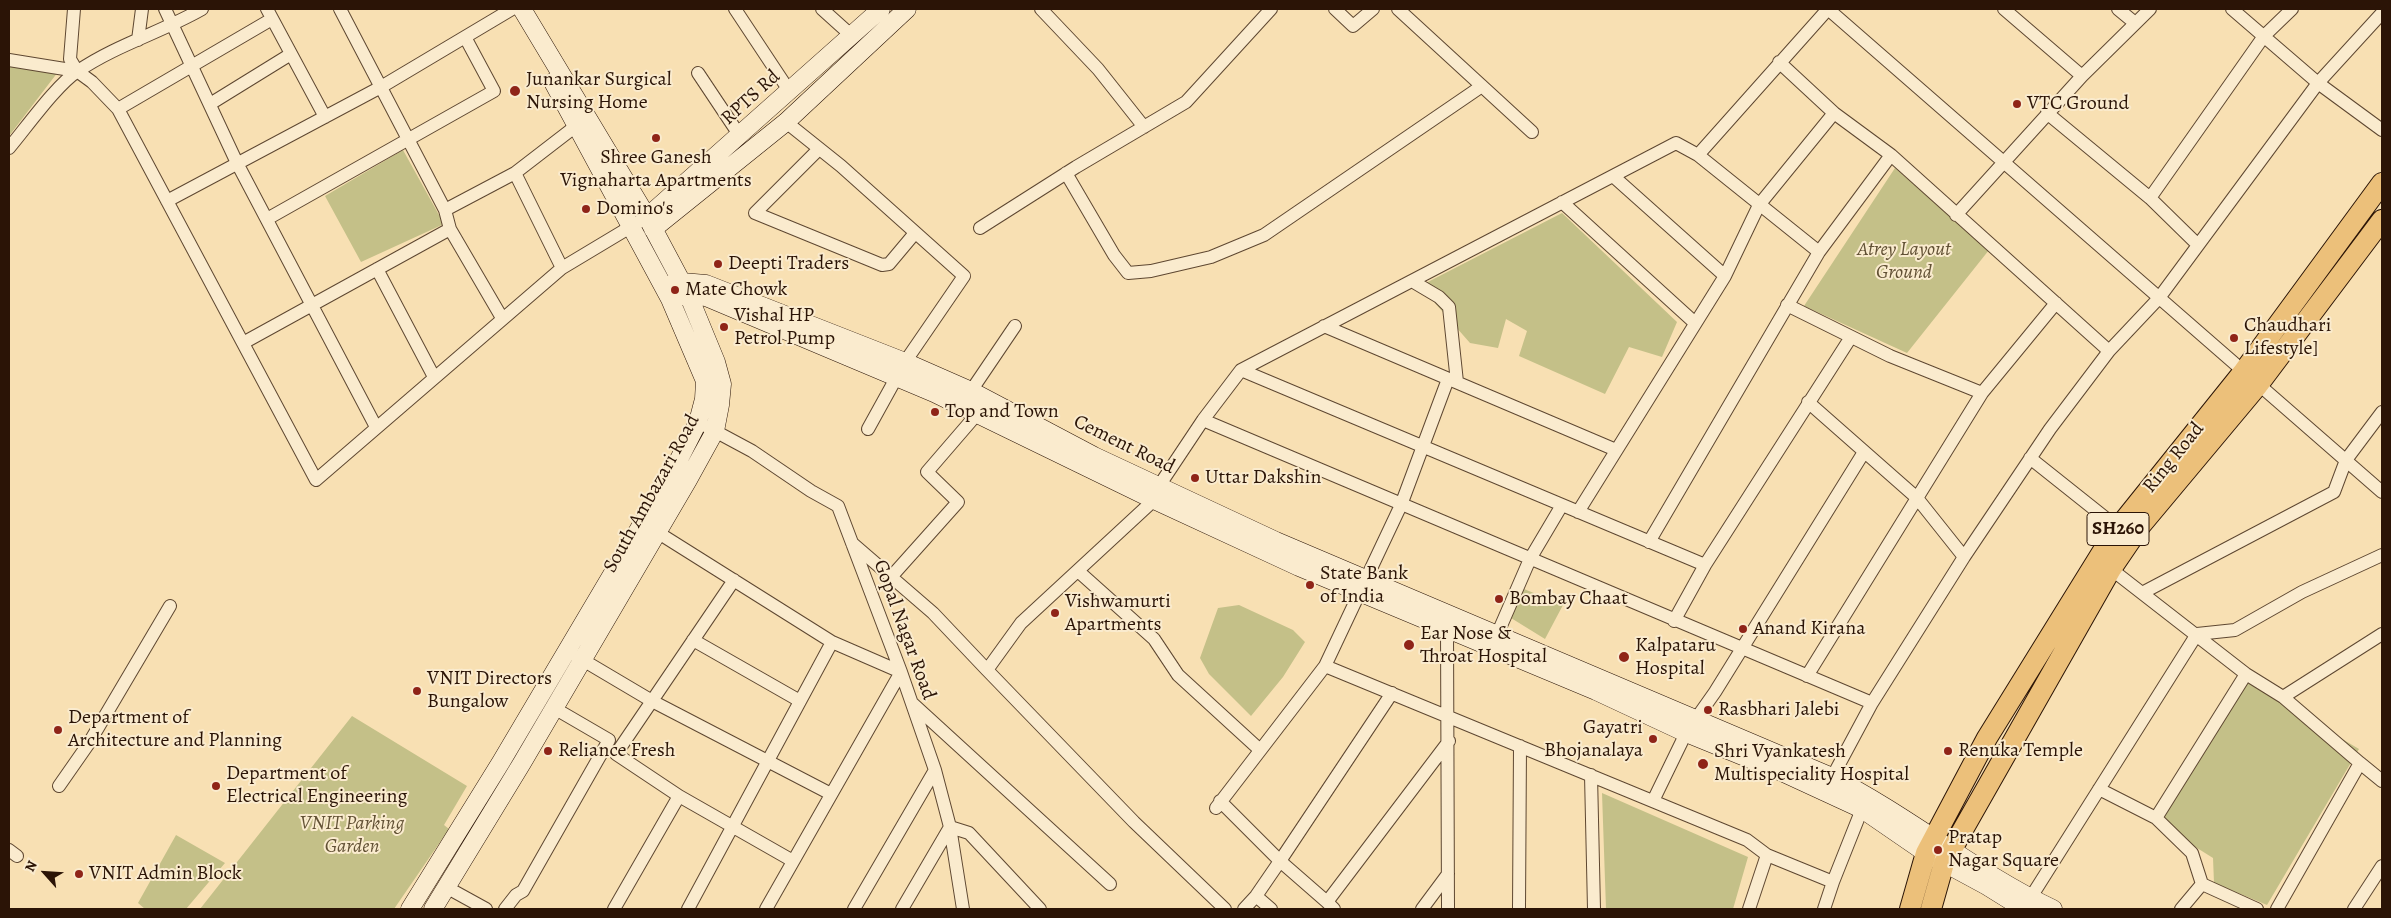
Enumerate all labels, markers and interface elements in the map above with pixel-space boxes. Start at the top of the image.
street label: RPTS Rd [717,65,785,131]
place label: Junankar Surgical Nursing Home [526,68,672,115]
marker: Junankar Surgical Nursing Home [508,84,522,98]
place label: VTC Ground [2027,92,2129,116]
marker: VTC Ground [2011,98,2023,110]
marker: Shree Ganesh Vignaharta Apartments [650,132,662,144]
place label: Shree Ganesh Vignaharta Apartments [560,146,752,193]
place label: Domino's [596,197,674,221]
marker: Domino's [580,203,592,215]
park label: Atrey Layout Ground [1857,238,1951,285]
place label: Deepti Traders [728,252,849,276]
marker: Deepti Traders [712,258,724,270]
place label: Mate Chowk [685,278,787,302]
marker: Mate Chowk [669,284,681,296]
place label: Vishal HP Petrol Pump [734,304,835,351]
place label: Chaudhari Lifestyle] [2244,314,2331,361]
marker: Vishal HP Petrol Pump [718,321,730,333]
marker: Chaudhari Lifestyle] [2228,332,2240,344]
place label: Top and Town [945,400,1059,424]
marker: Top and Town [929,406,941,418]
street label: Cement Road [1069,410,1179,480]
street label: South Ambazari Road [599,411,705,577]
street label: Ring Road [2138,418,2210,498]
place label: Uttar Dakshin [1205,466,1321,490]
marker: Uttar Dakshin [1189,472,1201,484]
road number: SH260 [2087,512,2149,546]
street label: Gopal Nagar Road [868,557,940,703]
place label: State Bank of India [1320,562,1408,609]
marker: State Bank of India [1304,579,1316,591]
place label: Bombay Chaat [1509,587,1628,611]
place label: Vishwamurti Apartments [1065,590,1171,637]
marker: Bombay Chaat [1493,593,1505,605]
marker: Vishwamurti Apartments [1049,607,1061,619]
place label: Anand Kirana [1753,617,1865,641]
place label: Ear Nose & Throat Hospital [1420,622,1547,669]
marker: Anand Kirana [1737,623,1749,635]
place label: Kalpataru Hospital [1635,634,1716,681]
marker: Ear Nose & Throat Hospital [1402,638,1416,652]
marker: Kalpataru Hospital [1617,650,1631,664]
place label: VNIT Directors Bungalow [427,667,552,714]
marker: VNIT Directors Bungalow [411,685,423,697]
place label: Rasbhari Jalebi [1718,698,1839,722]
marker: Rasbhari Jalebi [1702,704,1714,716]
place label: Department of Architecture and Planning [68,706,282,753]
place label: Gayatri Bhojanalaya [1544,716,1643,763]
marker: Department of Architecture and Planning [52,724,64,736]
marker: Gayatri Bhojanalaya [1647,733,1659,745]
place label: Reliance Fresh [558,739,675,763]
place label: Renuka Temple [1958,739,2083,763]
place label: Shri Vyankatesh Multispeciality Hospital [1714,740,1909,787]
marker: Reliance Fresh [542,745,554,757]
marker: Renuka Temple [1942,745,1954,757]
marker: Shri Vyankatesh Multispeciality Hospital [1696,757,1710,771]
place label: Department of Electrical Engineering [226,762,407,809]
marker: Department of Electrical Engineering [210,780,222,792]
park label: VNIT Parking Garden [300,812,404,859]
place label: Pratap Nagar Square [1948,826,2059,873]
marker: Pratap Nagar Square [1932,844,1944,856]
north arrow [20,848,70,898]
text: N [20,857,42,875]
place label: VNIT Admin Block [89,862,242,886]
marker: VNIT Admin Block [73,868,85,880]

